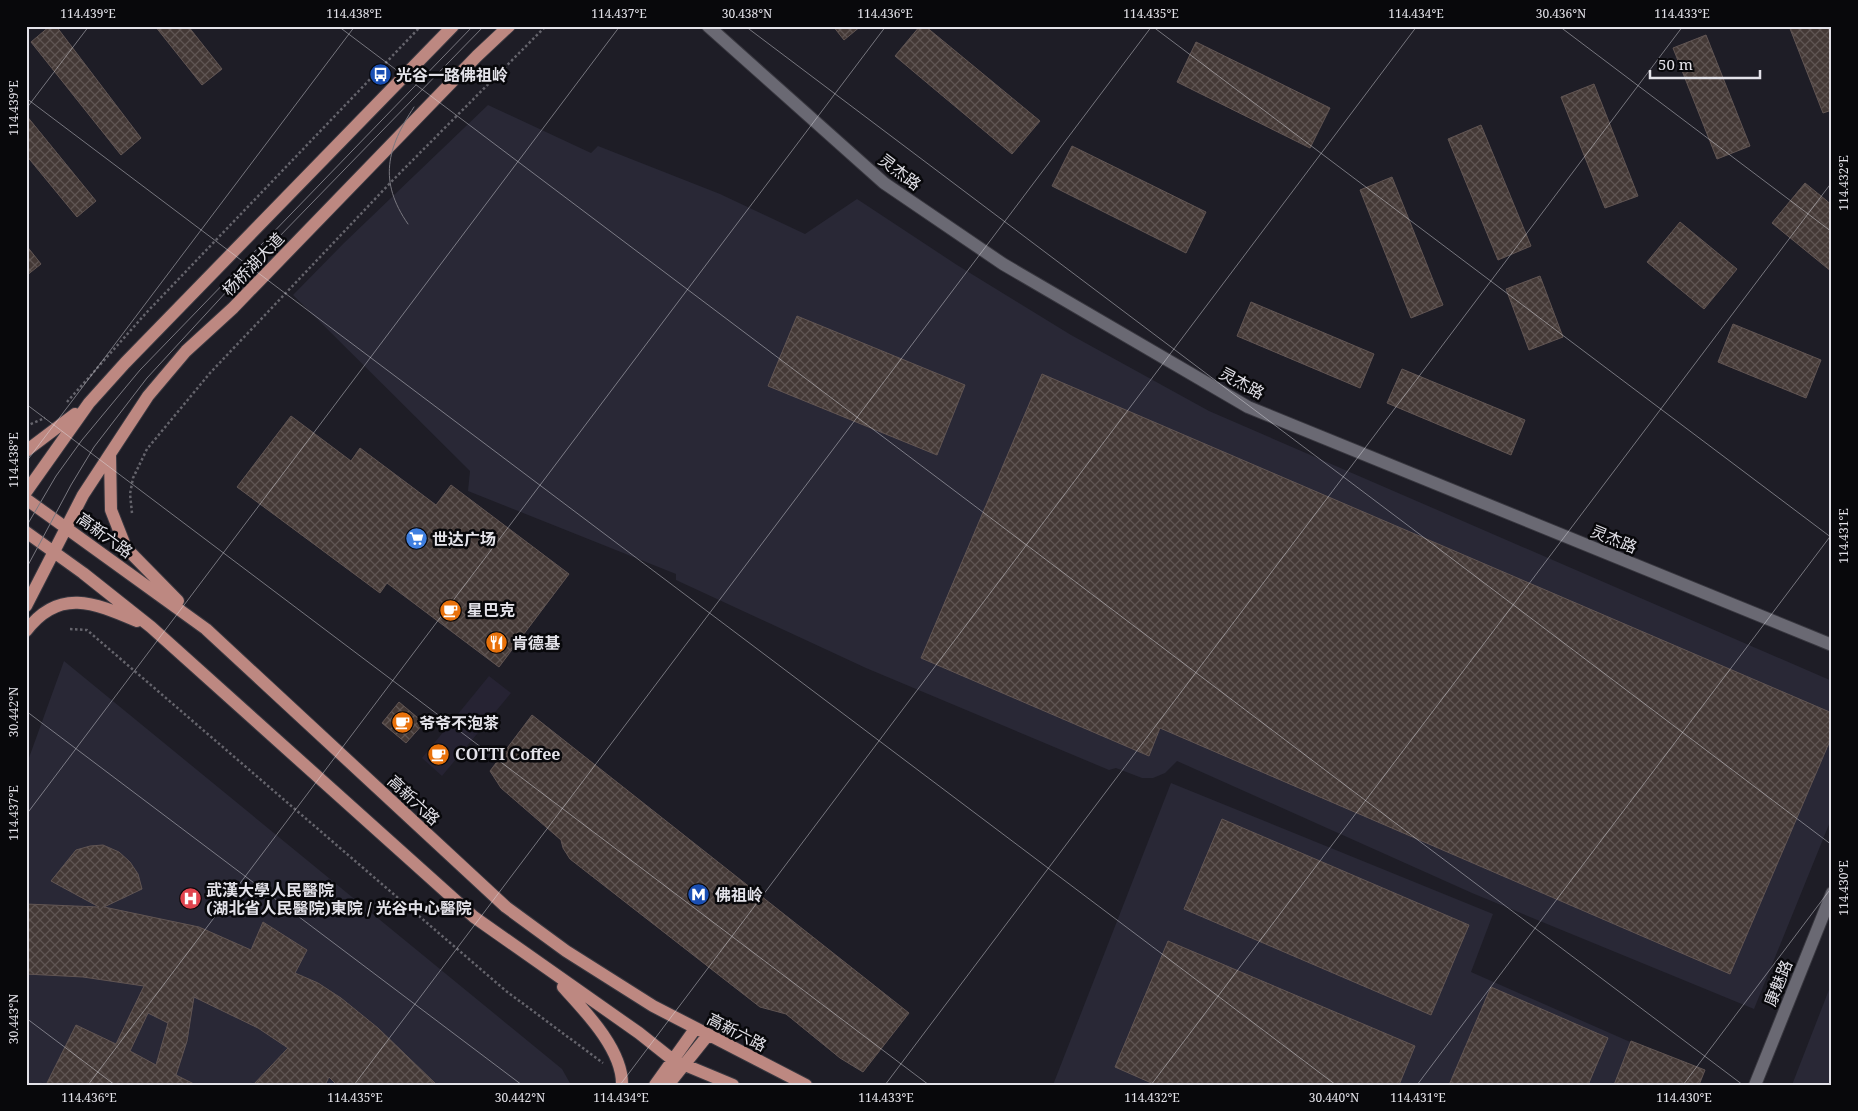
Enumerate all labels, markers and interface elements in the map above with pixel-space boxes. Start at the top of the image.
text: 114.439°E [60,5,116,22]
text: 114.438°E [326,5,382,22]
text: 114.437°E [591,5,647,22]
text: 30.438°N [722,5,772,22]
text: 114.436°E [857,5,913,22]
text: 114.435°E [1123,5,1179,22]
text: 114.434°E [1388,5,1444,22]
text: 30.436°N [1536,5,1586,22]
text: 114.433°E [1654,5,1710,22]
scale bar [1650,48,1760,80]
text: 50 m [1658,54,1693,74]
bus stop icon: 光谷一路佛祖岭 [368,63,392,87]
place label: 光谷一路佛祖岭 [396,64,508,86]
text: 114.439°E [5,80,22,136]
street label: 灵杰路 [874,149,926,195]
text: 114.432°E [1835,155,1852,211]
street label: 杨桥湖大道 [217,228,289,300]
street label: 灵杰路 [1216,362,1268,404]
text: 114.438°E [5,432,22,488]
street label: 高新六路 [73,507,137,563]
text: 114.431°E [1835,508,1852,564]
street label: 灵杰路 [1588,520,1640,558]
supermarket icon: 世达广场 [404,527,428,551]
place label: 世达广场 [432,528,496,550]
cafe icon: 星巴克 [439,598,463,622]
place label: 星巴克 [467,599,515,621]
restaurant icon: 肯德基 [484,631,508,655]
place label: 肯德基 [512,632,561,654]
text: 30.442°N [5,687,22,737]
cafe icon: 爷爷不泡茶 [391,711,415,735]
place label: 爷爷不泡茶 [419,712,499,734]
cafe icon: COTTI Coffee [427,742,451,766]
place label: COTTI Coffee [455,743,560,765]
street label: 高新六路 [383,770,445,830]
text: 114.437°E [5,785,22,841]
text: 114.430°E [1835,860,1852,916]
place label: 武漢大學人民醫院 (湖北省人民醫院)東院 / 光谷中心醫院 [206,879,472,919]
metro station icon: 佛祖岭 [687,883,711,907]
place label: 佛祖岭 [715,884,763,906]
hospital icon: 武漢大學人民醫院 (湖北省人民醫院)東院 / 光谷中心醫院 [178,887,202,911]
street label: 康魅路 [1759,957,1797,1009]
text: 30.443°N [5,994,22,1044]
street label: 高新六路 [703,1008,771,1056]
text: 114.436°E [61,1089,117,1106]
text: 114.435°E [327,1089,383,1106]
text: 30.442°N [495,1089,545,1106]
text: 114.434°E [593,1089,649,1106]
text: 114.433°E [858,1089,914,1106]
text: 114.432°E [1124,1089,1180,1106]
text: 30.440°N [1309,1089,1359,1106]
text: 114.431°E [1390,1089,1446,1106]
text: 114.430°E [1656,1089,1712,1106]

